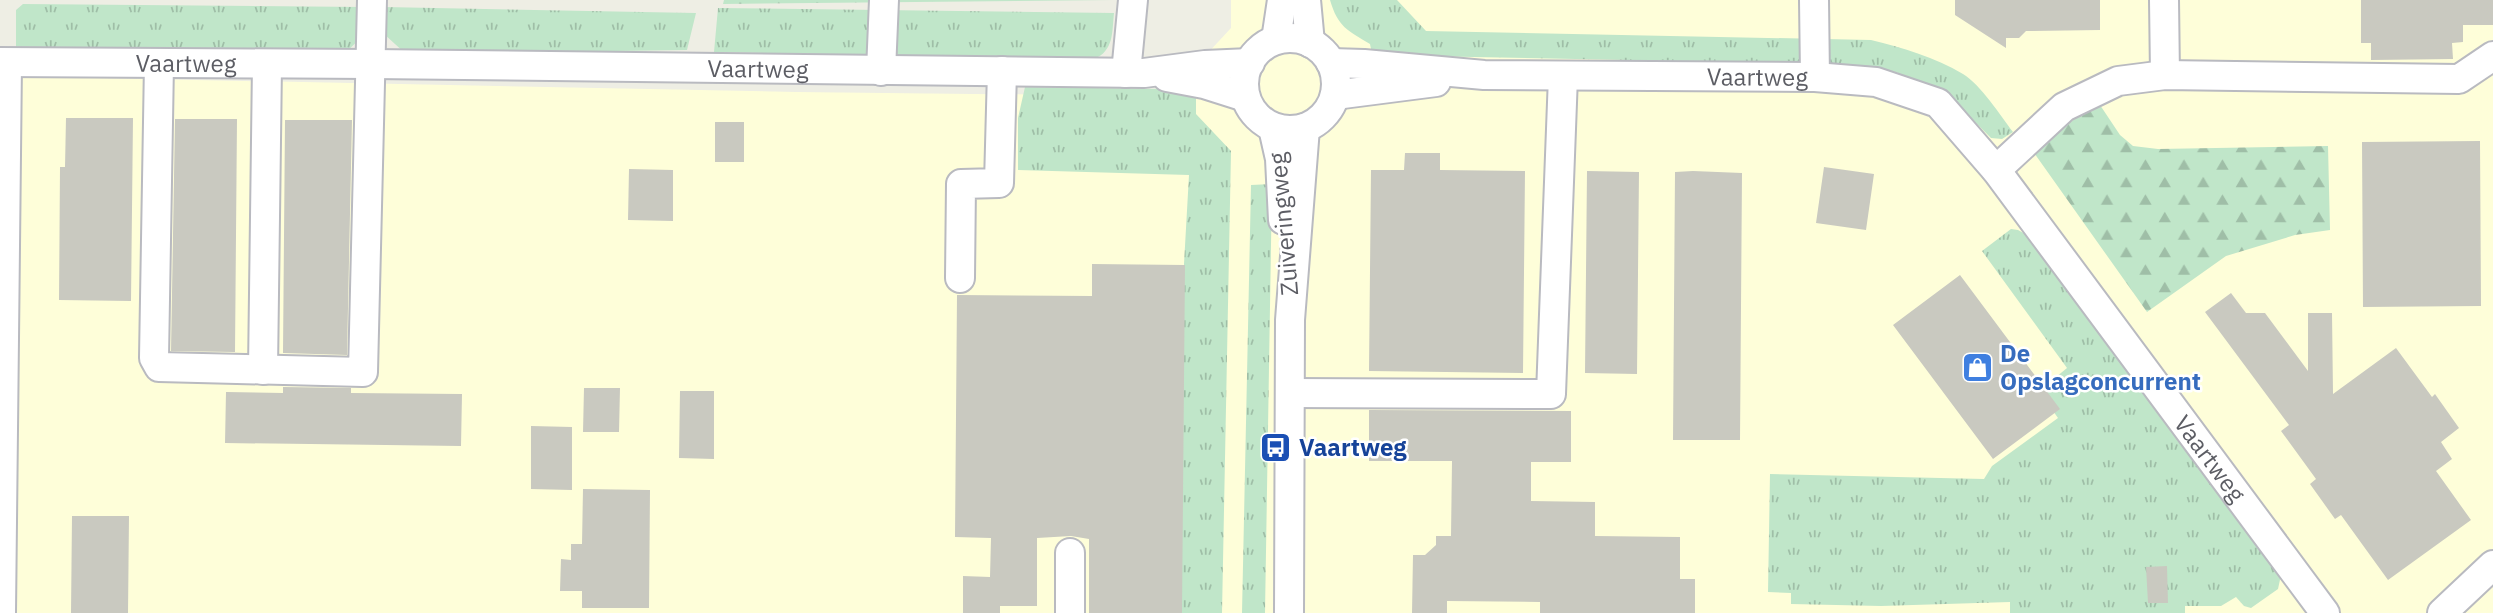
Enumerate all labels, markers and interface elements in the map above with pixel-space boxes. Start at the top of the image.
street label: Vaartweg [135,47,237,79]
street label: Vaartweg [707,52,809,85]
street label: Vaartweg [1707,60,1808,93]
street label: Zuiveringweg [1261,151,1305,297]
place label: De Opslagconcurrent [2000,337,2201,397]
shop icon: De Opslagconcurrent [1960,350,1994,384]
street label: Vaartweg [2167,408,2253,509]
bus stop icon: Vaartweg [1259,430,1293,464]
place label: Vaartweg [1299,431,1407,463]

